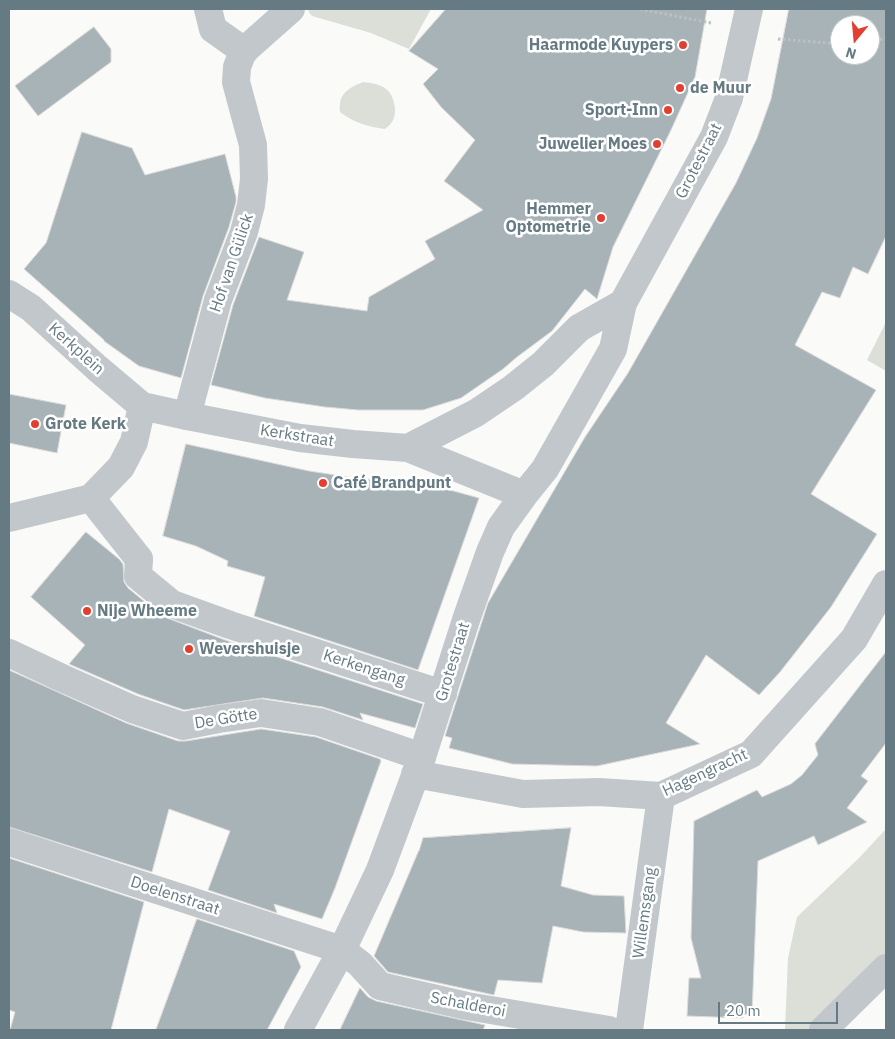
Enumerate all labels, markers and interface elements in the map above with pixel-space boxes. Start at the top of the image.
north arrow [830,15,880,65]
place label: Haarmode Kuypers [529,35,673,55]
marker: Haarmode Kuypers [677,39,689,51]
text: N [843,43,858,63]
place label: de Muur [690,78,751,98]
marker: de Muur [674,82,686,94]
place label: Sport-Inn [585,100,658,120]
marker: Sport-Inn [662,104,674,116]
street label: Grotestraat [672,120,726,202]
place label: Juwelier Moes [538,134,647,154]
marker: Juwelier Moes [651,138,663,150]
place label: Hemmer Optometrie [505,199,591,237]
street label: Hof van Gülick [206,211,258,315]
marker: Hemmer Optometrie [595,212,607,224]
street label: Kerkplein [44,319,108,379]
place label: Grote Kerk [45,414,126,434]
marker: Grote Kerk [29,418,41,430]
street label: Kerkstraat [259,421,335,451]
place label: Café Brandpunt [333,473,451,493]
marker: Café Brandpunt [317,477,329,489]
place label: Nije Wheeme [97,601,197,621]
marker: Nije Wheeme [81,605,93,617]
street label: Grotestraat [432,620,474,704]
place label: Wevershuisje [199,639,300,659]
marker: Wevershuisje [183,643,195,655]
street label: Kerkengang [321,646,407,690]
street label: De Götte [193,705,259,733]
street label: Hagengracht [659,745,751,801]
street label: Willemsgang [629,866,661,960]
street label: Doelenstraat [128,873,222,919]
street label: Schalderoi [429,988,507,1022]
scale bar [720,992,840,1024]
text: 20 m [726,1001,761,1020]

